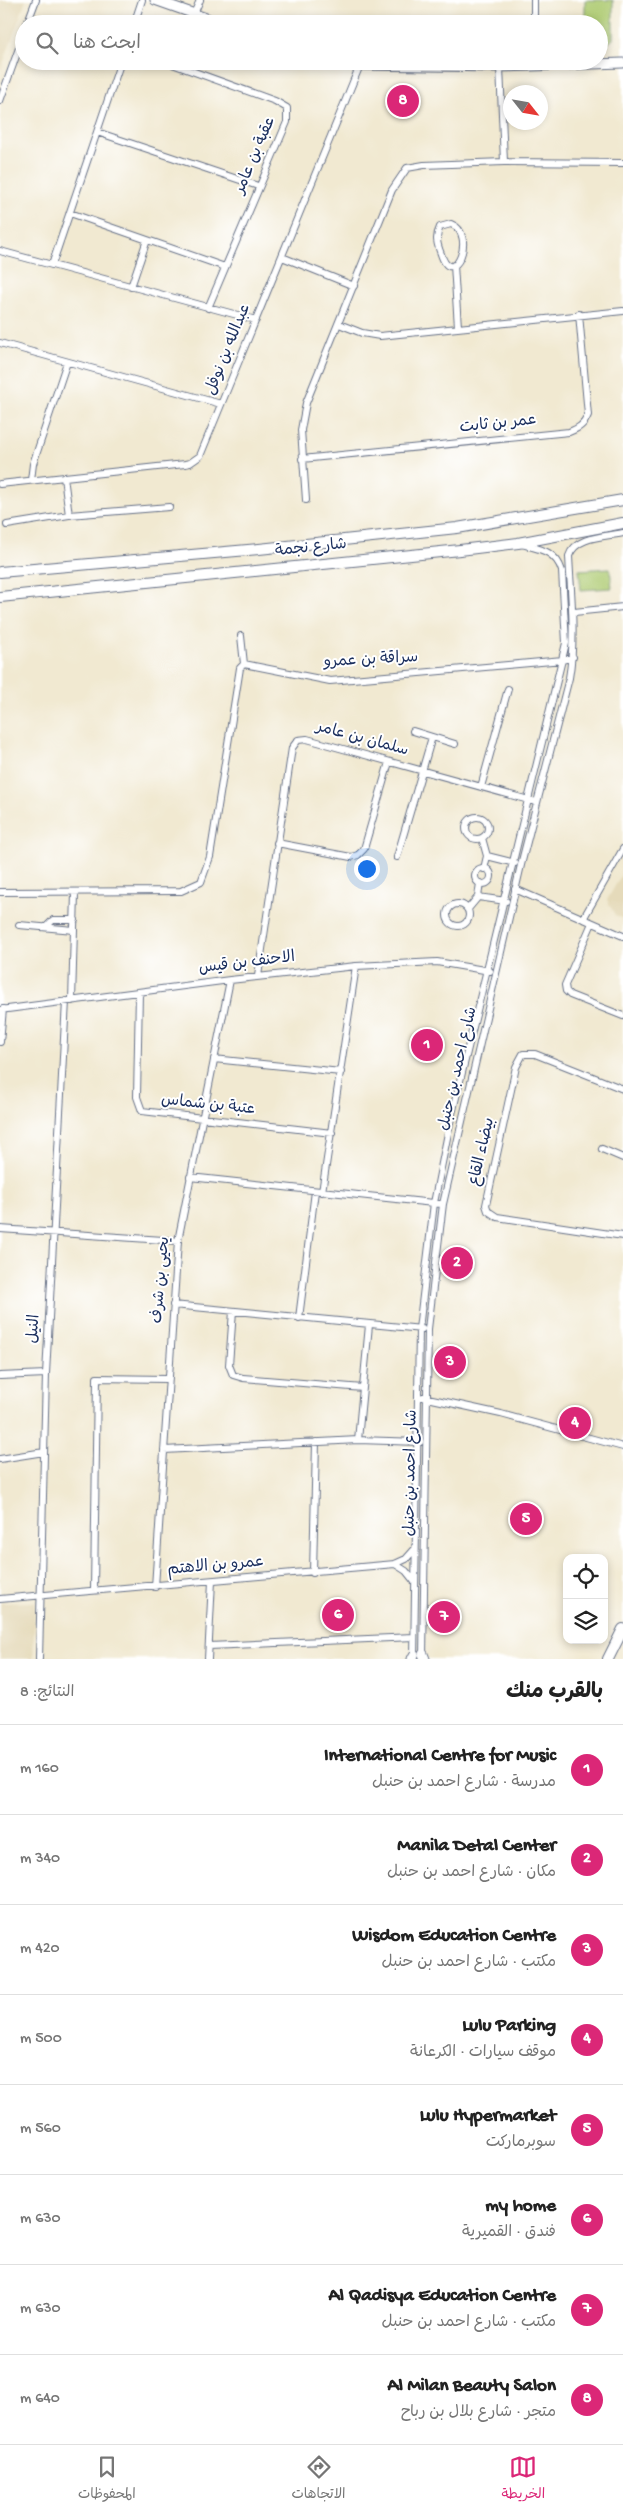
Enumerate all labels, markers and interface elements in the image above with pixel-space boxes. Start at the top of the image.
search box [15,15,608,70]
icon: search [33,29,61,57]
text: ابحث هنا [73,33,141,56]
pin: 8 [387,82,419,120]
north arrow [503,85,548,130]
street label: عقبة بن عامر [230,114,281,199]
street label: عبدالله بن نوفل [202,302,256,398]
street label: عمر بن ثابت [459,412,537,438]
street label: شارع نجمة [274,535,348,562]
street label: سراقة بن عمرو [321,648,419,673]
street label: سلمان بن عامر [312,718,410,761]
your location [354,856,380,882]
street label: الاحنف بن قيس [198,949,296,979]
street label: شارع احمد بن حنبل [435,1005,483,1133]
pin: 1 [411,1026,443,1064]
street label: عتبة بن شماس [160,1091,256,1120]
street label: بيضاء القاع [466,1116,500,1188]
street label: يحيى بن شرف [149,1236,175,1324]
pin: 2 [441,1244,473,1282]
street label: النيل [24,1314,45,1344]
pin: 3 [434,1343,466,1381]
pin: 4 [559,1404,591,1442]
street label: شارع احمد بن حنبل [400,1409,423,1537]
pin: 5 [510,1500,542,1538]
street label: عمرو بن الاهتم [167,1553,265,1581]
map controls [563,1554,608,1644]
button: locate [563,1554,608,1599]
pin: 6 [322,1596,354,1634]
pin: 7 [428,1598,460,1636]
button: layers [563,1599,608,1644]
text: بالقرب منك [506,1681,603,1706]
text: النتائج: 8 [20,1684,75,1703]
text: International Centre for Music [324,1745,556,1768]
text: 160 m [20,1760,59,1779]
text: 1 [584,1760,590,1779]
text: مدرسة · شارع احمد بن حنبل [372,1774,556,1793]
text: Manila Detal Center [397,1835,556,1858]
text: 340 m [20,1850,60,1869]
text: 2 [583,1850,591,1869]
text: مكان · شارع احمد بن حنبل [387,1864,556,1883]
text: Wisdom Education Centre [352,1925,556,1948]
text: 420 m [20,1940,60,1959]
text: 3 [583,1940,591,1959]
text: مكتب · شارع احمد بن حنبل [382,1954,556,1973]
text: Lulu Parking [462,2015,556,2038]
text: 500 m [20,2030,62,2049]
text: 4 [583,2030,591,2049]
text: موقف سيارات · الكرعانة [410,2044,556,2063]
text: Lulu Hypermarket [420,2105,556,2128]
text: 560 m [20,2120,61,2139]
text: 5 [583,2120,591,2139]
text: سوبرماركت [486,2134,556,2153]
text: my home [485,2195,556,2218]
text: 630 m [20,2210,61,2229]
text: 6 [583,2210,591,2229]
text: فندق · القميرية [462,2224,556,2243]
text: Al Qadisya Education Centre [329,2285,556,2308]
text: 630 m [20,2300,61,2319]
text: 7 [583,2300,591,2319]
text: مكتب · شارع احمد بن حنبل [382,2314,556,2333]
text: Al Milan Beauty Salon [388,2375,556,2398]
text: 640 m [20,2390,60,2409]
text: 8 [583,2390,591,2409]
text: متجر · شارع بلال بن رباح [401,2404,556,2423]
tab: المحفوظات [78,2453,136,2506]
tab: الاتجاهات [291,2453,346,2506]
tab: الخريطة [501,2453,545,2506]

